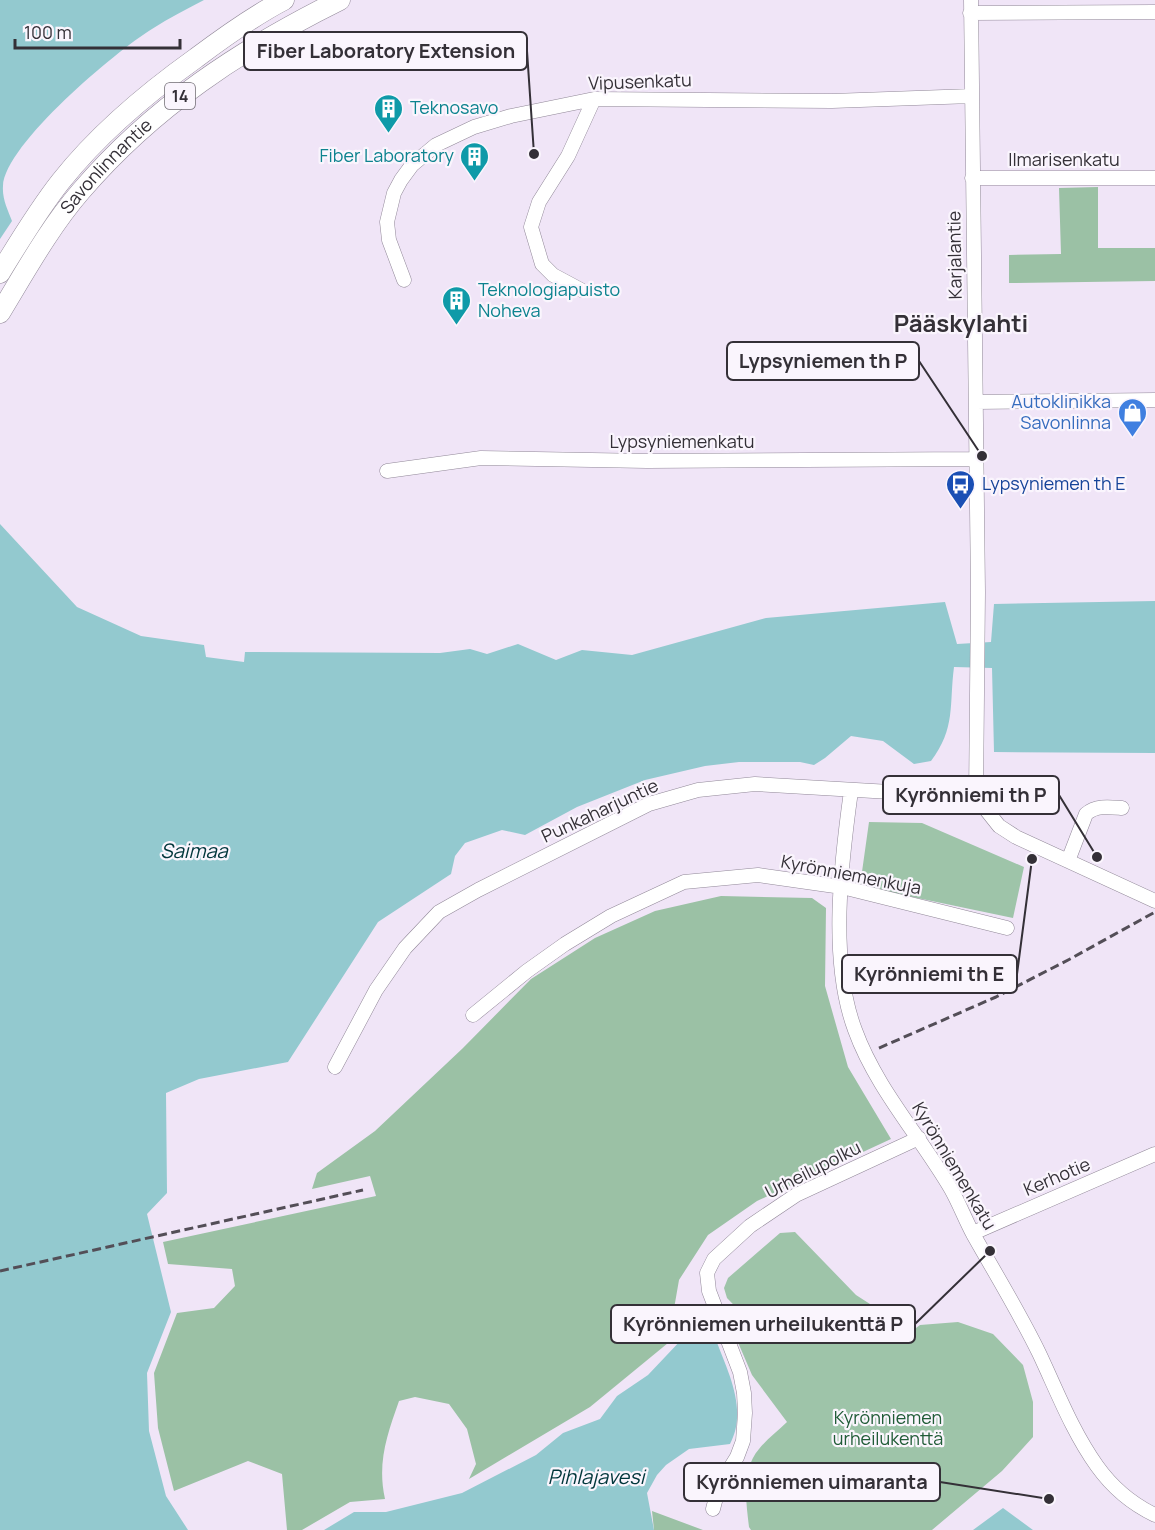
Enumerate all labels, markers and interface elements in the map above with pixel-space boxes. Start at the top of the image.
scale bar [15,12,180,50]
text: 100 m [24,20,72,44]
callout: Fiber Laboratory Extension [244,32,527,70]
text: Fiber Laboratory Extension [257,37,515,64]
street label: Vipusenkatu [588,67,692,95]
road number: 14 [165,83,195,109]
building icon: Teknosavo [373,92,405,134]
place label: Teknosavo [410,95,498,119]
street label: Savonlinnantie [54,113,157,218]
building icon: Fiber Laboratory [459,140,491,182]
place label: Fiber Laboratory [319,143,455,167]
street label: Ilmarisenkatu [1008,147,1120,171]
street label: Karjalantie [941,211,967,299]
place label: Teknologiapuisto Noheva [478,277,620,322]
building icon: Teknologiapuisto Noheva [441,284,473,326]
district label: Pääskylahti [894,306,1028,339]
callout: Lypsyniemen th P [727,342,919,380]
text: Lypsyniemen th P [739,347,907,374]
place label: Autoklinikka Savonlinna [1011,389,1111,434]
shop icon: Autoklinikka Savonlinna [1116,396,1148,438]
street label: Lypsyniemenkatu [609,429,755,453]
bus stop icon: Lypsyniemen th E [945,468,977,510]
place label: Lypsyniemen th E [982,471,1126,495]
street label: Punkaharjuntie [537,773,662,848]
callout: Kyrönniemi th P [883,776,1059,814]
text: Kyrönniemi th P [895,781,1047,808]
water label: Saimaa [160,837,229,864]
street label: Kyrönniemenkuja [779,849,923,899]
callout: Kyrönniemi th E [842,955,1017,993]
text: Kyrönniemi th E [854,960,1004,987]
street label: Kyrönniemenkatu [907,1097,1003,1234]
street label: Urheilupolku [761,1135,865,1204]
street label: Kerhotie [1020,1151,1094,1201]
callout: Kyrönniemen urheilukenttä P [611,1305,915,1343]
text: Kyrönniemen urheilukenttä P [623,1310,903,1337]
park label: Kyrönniemen urheilukenttä [833,1405,943,1450]
water label: Pihlajavesi [548,1463,647,1490]
callout: Kyrönniemen uimaranta [684,1463,940,1501]
text: Kyrönniemen uimaranta [696,1468,928,1495]

